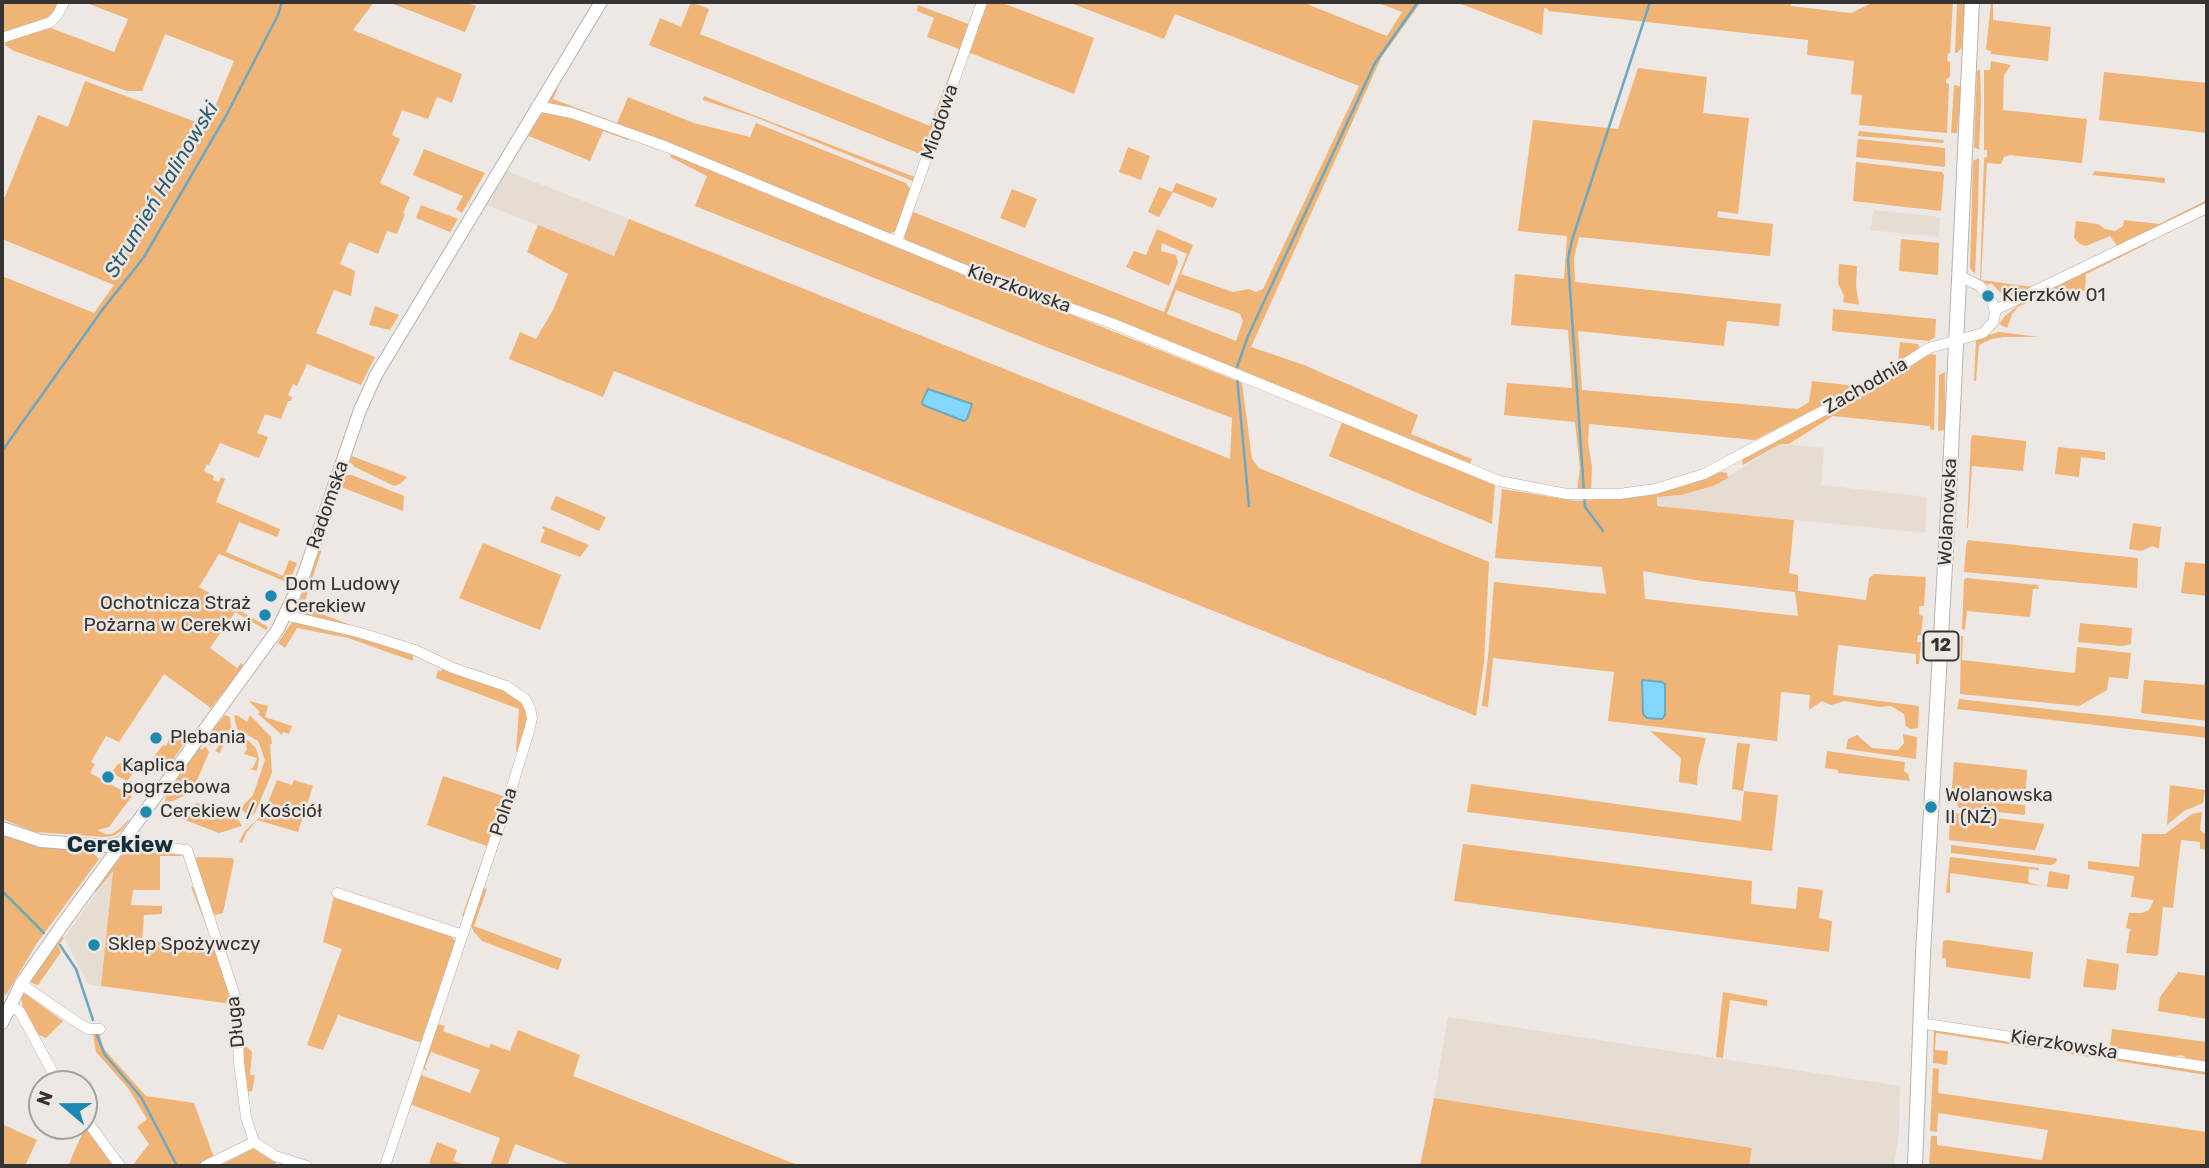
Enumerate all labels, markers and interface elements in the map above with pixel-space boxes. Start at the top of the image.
street label: Miodowa [917,81,963,163]
water label: Strumień Halinowski [100,98,224,282]
street label: Kierzkowska [964,260,1074,318]
place label: Kierzków 01 [2002,285,2106,307]
marker: Kierzków 01 [1980,288,1996,304]
street label: Zachodnia [1820,353,1912,419]
street label: Radomska [302,458,354,552]
street label: Wolanowska [1934,458,1962,566]
place label: Dom Ludowy Cerekiew [285,574,400,618]
marker: Dom Ludowy Cerekiew [263,588,279,604]
place label: Ochotnicza Straż Pożarna w Cerekwi [84,593,251,637]
marker: Ochotnicza Straż Pożarna w Cerekwi [257,607,273,623]
road number: 12 [1924,632,1958,660]
place label: Plebania [170,727,246,749]
marker: Plebania [148,730,164,746]
place label: Kaplica pogrzebowa [122,755,230,799]
marker: Kaplica pogrzebowa [100,769,116,785]
street label: Polna [485,785,523,839]
place label: Wolanowska II (NŻ) [1945,785,2053,829]
marker: Wolanowska II (NŻ) [1923,799,1939,815]
place label: Cerekiew / Kościół [160,801,322,823]
marker: Cerekiew / Kościół [138,804,154,820]
district label: Cerekiew [67,831,173,859]
place label: Sklep Spożywczy [108,934,261,956]
marker: Sklep Spożywczy [86,937,102,953]
street label: Długa [222,995,250,1049]
street label: Kierzkowska [2009,1025,2119,1065]
north arrow [28,1070,98,1140]
text: N [32,1088,58,1109]

